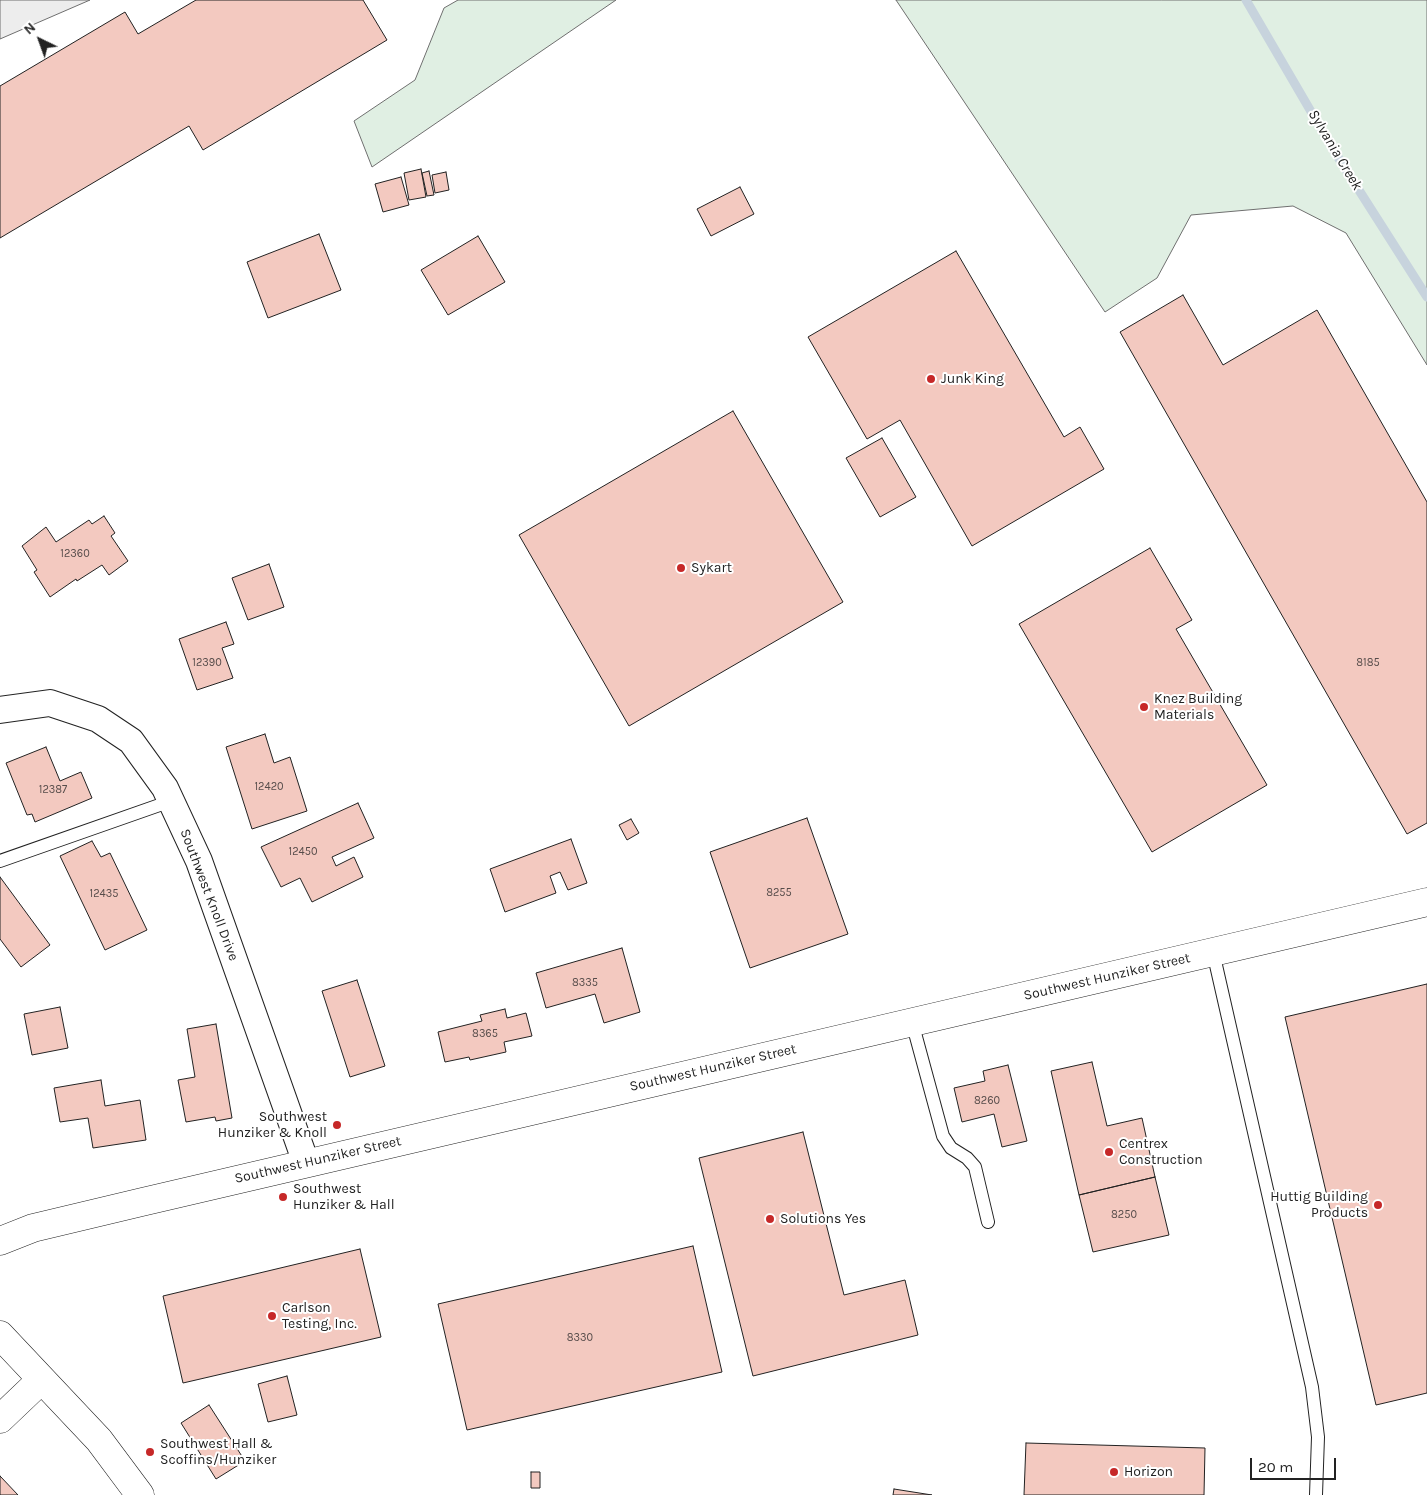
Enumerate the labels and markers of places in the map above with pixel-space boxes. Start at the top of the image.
place label: Junk King [941,371,1004,387]
marker: Junk King [925,373,937,385]
place label: Sykart [691,560,732,576]
marker: Sykart [675,562,687,574]
place label: Knez Building Materials [1154,691,1242,724]
marker: Knez Building Materials [1138,701,1150,713]
place label: Southwest Hunziker & Knoll [218,1109,327,1142]
marker: Southwest Hunziker & Knoll [331,1119,343,1131]
place label: Centrex Construction [1119,1136,1203,1168]
marker: Centrex Construction [1103,1146,1115,1158]
place label: Southwest Hunziker & Hall [293,1181,395,1214]
place label: Huttig Building Products [1270,1189,1368,1222]
marker: Southwest Hunziker & Hall [277,1191,289,1203]
marker: Huttig Building Products [1372,1199,1384,1211]
place label: Solutions Yes [780,1211,866,1227]
marker: Solutions Yes [764,1213,776,1225]
place label: Carlson Testing, Inc. [282,1300,357,1332]
marker: Carlson Testing, Inc. [266,1310,278,1322]
place label: Southwest Hall & Scoffins/Hunziker [160,1436,276,1468]
marker: Southwest Hall & Scoffins/Hunziker [144,1446,156,1458]
place label: Horizon [1124,1464,1173,1480]
marker: Horizon [1108,1466,1120,1478]

